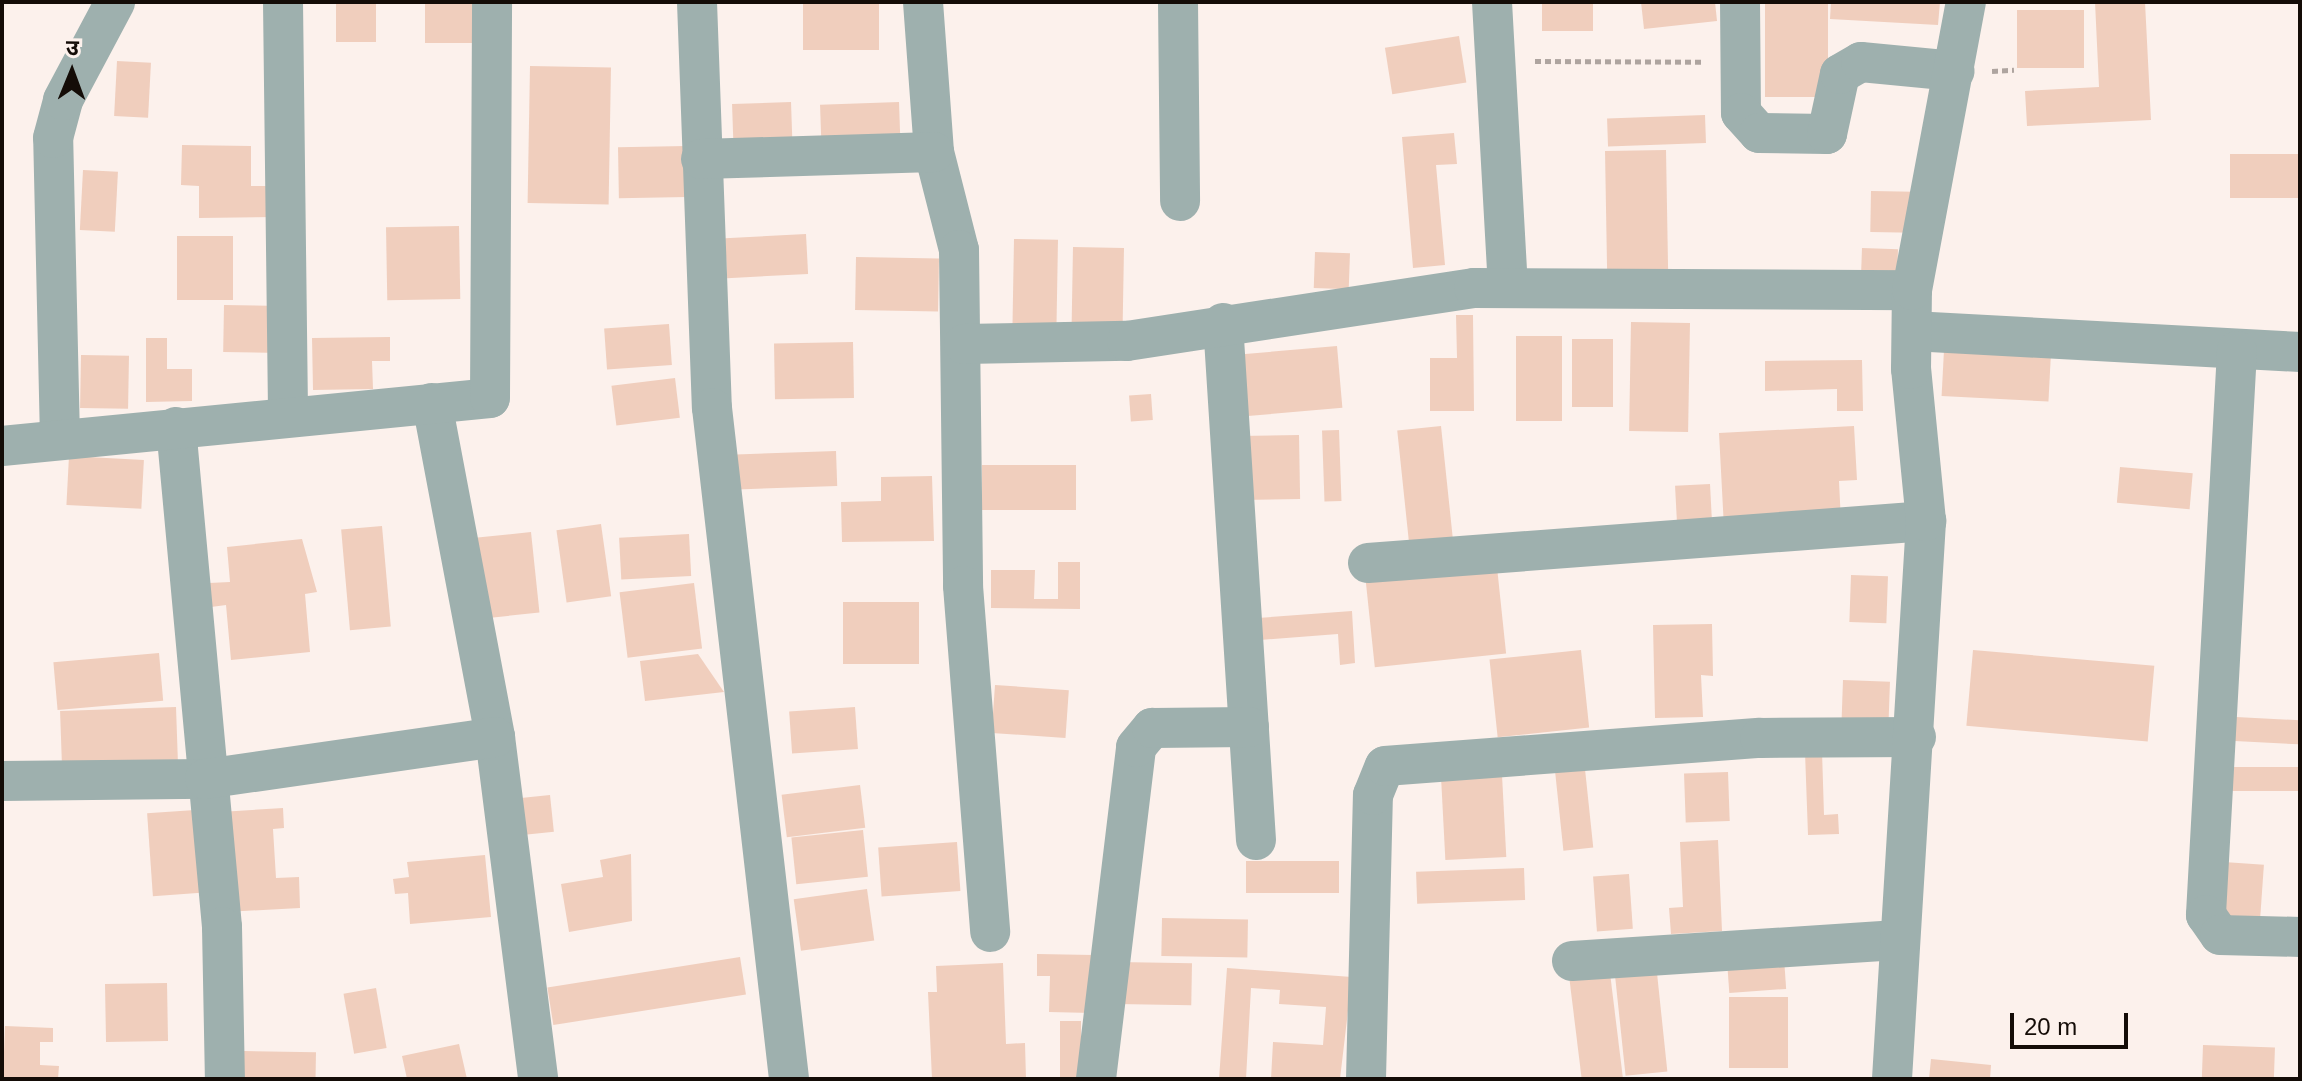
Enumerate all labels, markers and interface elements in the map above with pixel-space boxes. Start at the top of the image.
north arrow [32,32,112,112]
text: उ [66,35,79,60]
scale bar [2014,997,2132,1047]
text: 20 m [2024,1013,2077,1040]

